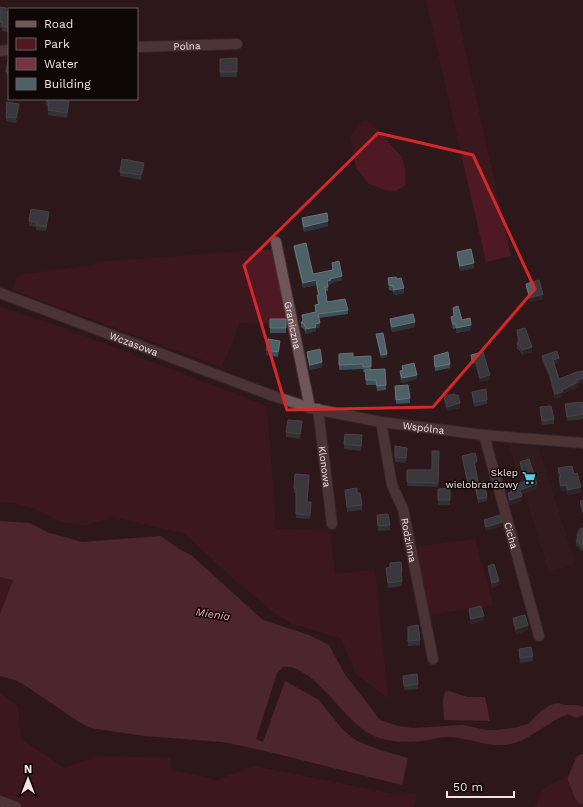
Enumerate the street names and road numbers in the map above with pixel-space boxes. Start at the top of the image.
street label: Polna [173,40,201,52]
street label: Graniczna [282,300,303,351]
street label: Wczasowa [108,330,160,358]
street label: Wspólna [402,420,445,436]
street label: Klonowa [317,445,333,488]
street label: Rodzinna [399,517,419,564]
street label: Cicha [502,521,520,550]

